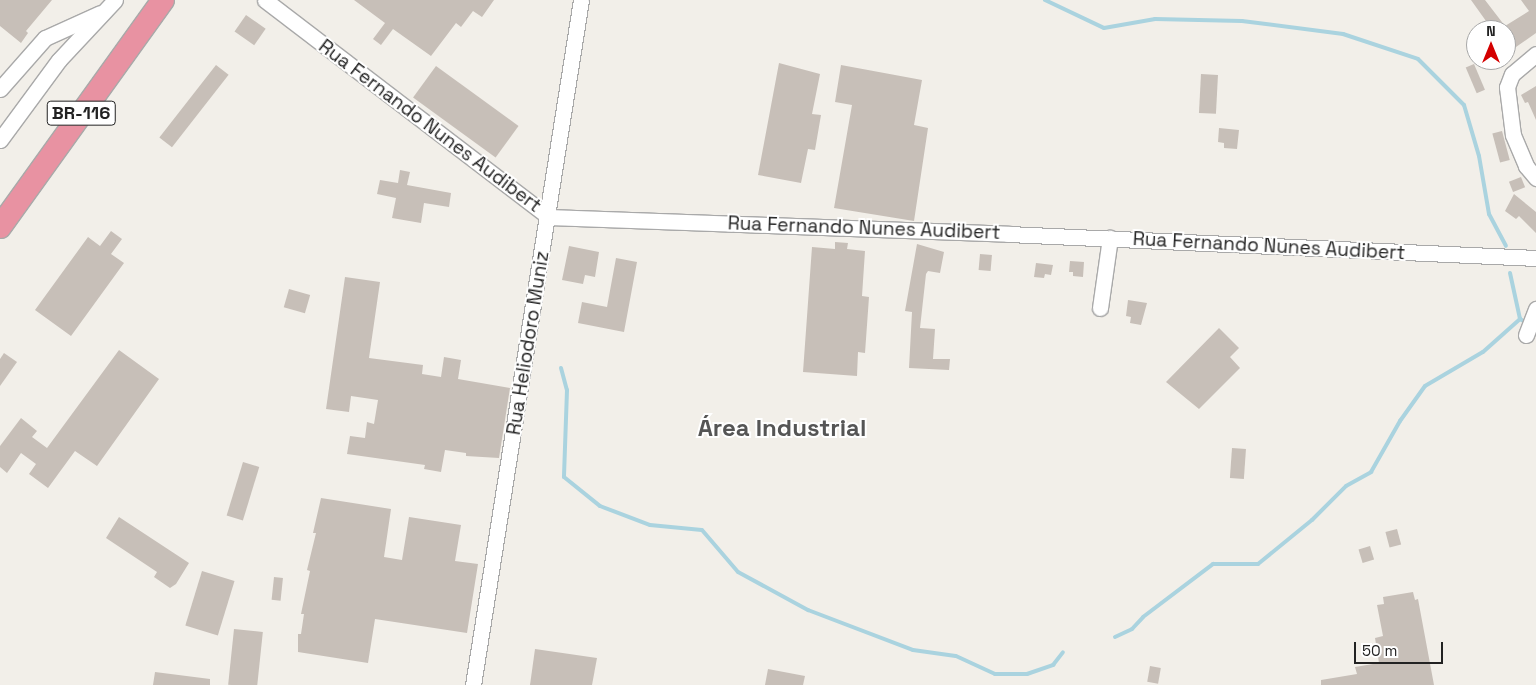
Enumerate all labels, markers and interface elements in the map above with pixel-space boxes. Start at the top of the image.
north arrow [1466,20,1516,70]
text: N [1486,22,1496,40]
street label: Rua Fernando Nunes Audibert [314,35,546,217]
road number: BR-116 [46,98,116,128]
street label: Rua Fernando Nunes Audibert [727,212,1001,244]
street label: Rua Fernando Nunes Audibert [1132,227,1406,265]
street label: Rua Heliodoro Muniz [502,249,554,437]
district label: Área Industrial [698,414,866,442]
scale bar [1356,632,1445,664]
text: 50 m [1362,641,1397,660]

